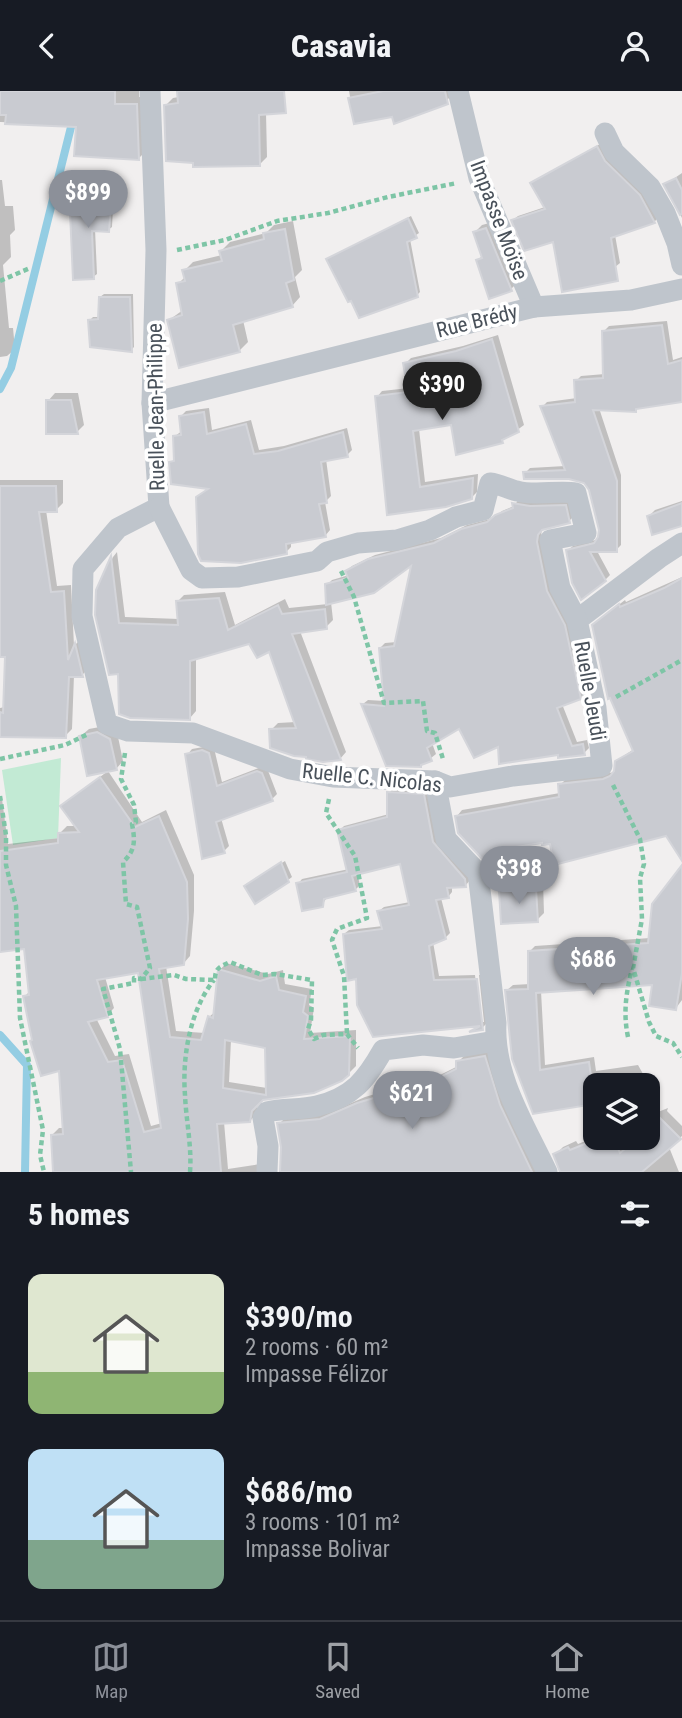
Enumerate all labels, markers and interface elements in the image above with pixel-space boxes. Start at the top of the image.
icon: back [28,27,66,65]
text: Casavia [291,27,391,65]
icon: person [616,27,654,65]
street label: Impasse Moïse [465,157,533,283]
pin: $899 [47,171,129,230]
text: $899 [65,179,111,206]
street label: Rue Brédy [434,299,520,343]
street label: Ruelle Jean-Philippe [143,323,169,491]
pin: $390 [401,363,483,422]
text: $390 [419,371,465,398]
street label: Ruelle Jeudi [569,639,611,743]
street label: Ruelle C. Nicolas [301,759,443,797]
pin: $398 [478,847,560,906]
text: $398 [496,855,542,882]
pin: $686 [552,937,634,997]
text: $686 [570,946,616,973]
pin: $621 [371,1072,453,1131]
map controls [583,1073,660,1150]
button: layers [583,1073,660,1150]
text: $621 [389,1080,435,1107]
icon: filters [616,1195,654,1233]
text: 5 homes [28,1197,130,1232]
text: $390/mo [245,1299,353,1334]
icon: home [84,1302,168,1386]
text: 2 rooms · 60 m² [245,1334,388,1361]
text: Impasse Félizor [245,1361,388,1388]
text: $686/mo [245,1474,353,1509]
icon: home [84,1477,168,1561]
text: 3 rooms · 101 m² [245,1509,400,1536]
text: Impasse Bolivar [245,1536,390,1563]
tab: Map [92,1638,130,1703]
tab: Saved [315,1638,360,1703]
tab: Home [545,1638,590,1703]

